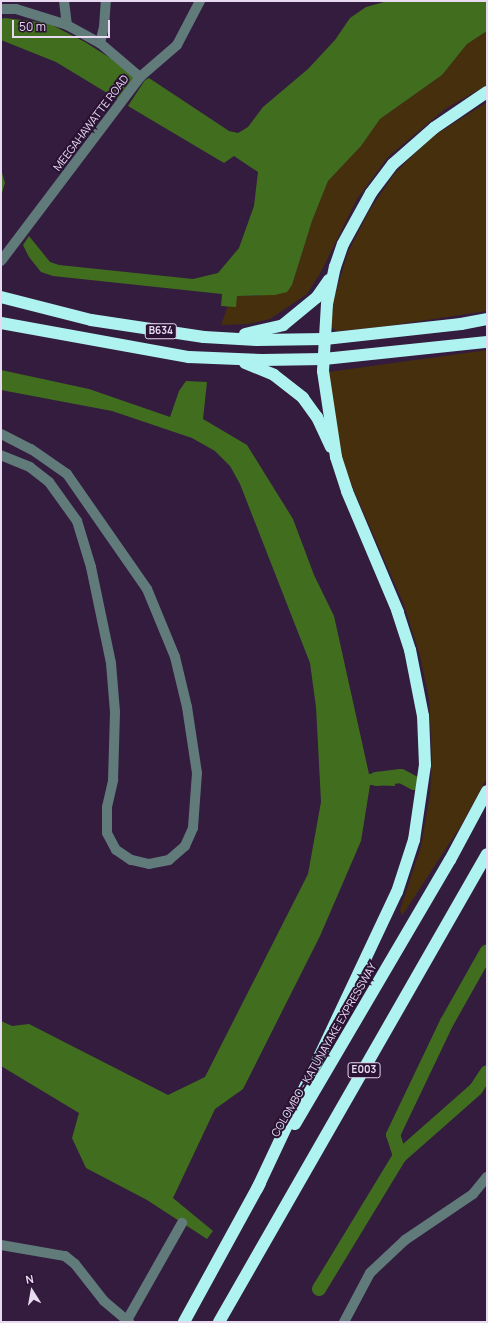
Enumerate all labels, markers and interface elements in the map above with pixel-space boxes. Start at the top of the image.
scale bar [14,12,112,38]
text: 50 m [19,18,46,35]
street label: MEEGAHAWATTE ROAD [51,72,131,174]
road number: B634 [144,323,178,339]
street label: COLOMBO - KATUNAYAKE EXPRESSWAY [269,961,379,1139]
road number: E003 [347,1062,381,1078]
north arrow [12,1271,52,1311]
text: N [24,1271,35,1287]

